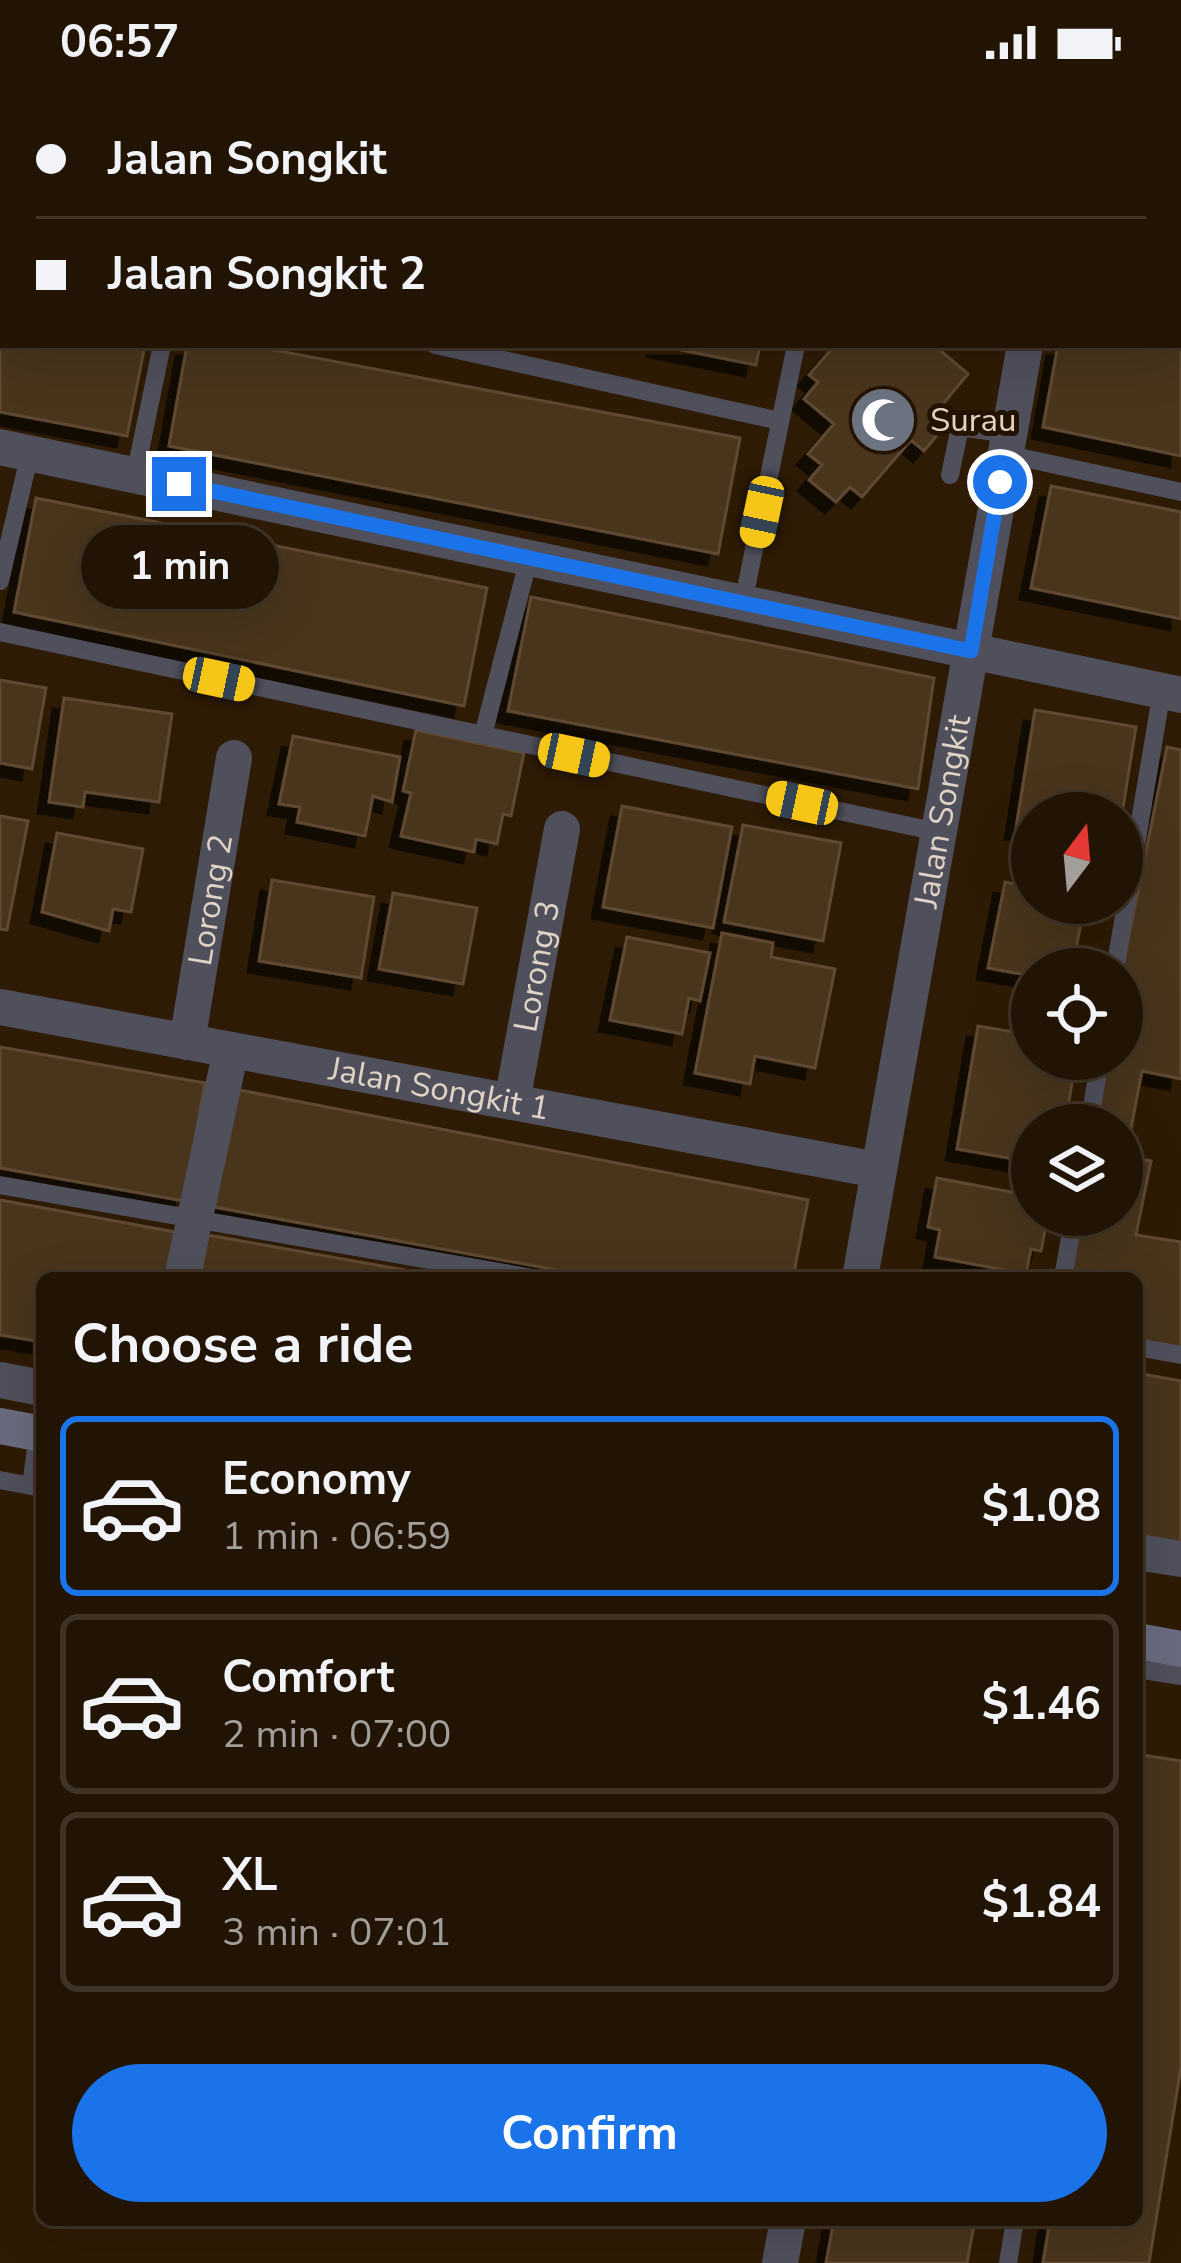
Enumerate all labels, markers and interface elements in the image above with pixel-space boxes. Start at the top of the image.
text: 06:57 [60,12,179,73]
text: Jalan Songkit [108,129,387,190]
text: Jalan Songkit 2 [108,244,426,305]
mosque icon: Surau [848,385,918,455]
place label: Surau [930,398,1016,443]
route start [973,455,1027,509]
route end [152,457,206,511]
car [737,473,787,551]
callout: 1 min [80,526,278,610]
text: 1 min [130,540,230,593]
car [180,654,258,704]
street label: Jalan Songkit [903,711,982,912]
car [535,730,613,780]
car [763,778,841,828]
north arrow [1011,792,1143,924]
map controls [1011,792,1143,1236]
street label: Lorong 2 [177,831,244,969]
street label: Lorong 3 [503,897,571,1035]
button: locate [1011,948,1143,1080]
street label: Jalan Songkit 1 [325,1046,553,1131]
button: layers [1011,1104,1143,1236]
text: Choose a ride [72,1307,413,1381]
text: Economy [222,1449,411,1510]
icon: car [78,1452,186,1560]
text: $1.08 [982,1476,1101,1537]
text: 1 min · 06:59 [222,1510,451,1563]
text: Comfort [222,1647,394,1708]
icon: car [78,1650,186,1758]
text: $1.46 [982,1674,1101,1735]
text: 2 min · 07:00 [222,1708,451,1761]
text: XL [222,1845,278,1906]
icon: car [78,1848,186,1956]
text: $1.84 [982,1872,1101,1933]
text: 3 min · 07:01 [222,1906,451,1959]
button: Confirm [72,2064,1107,2202]

